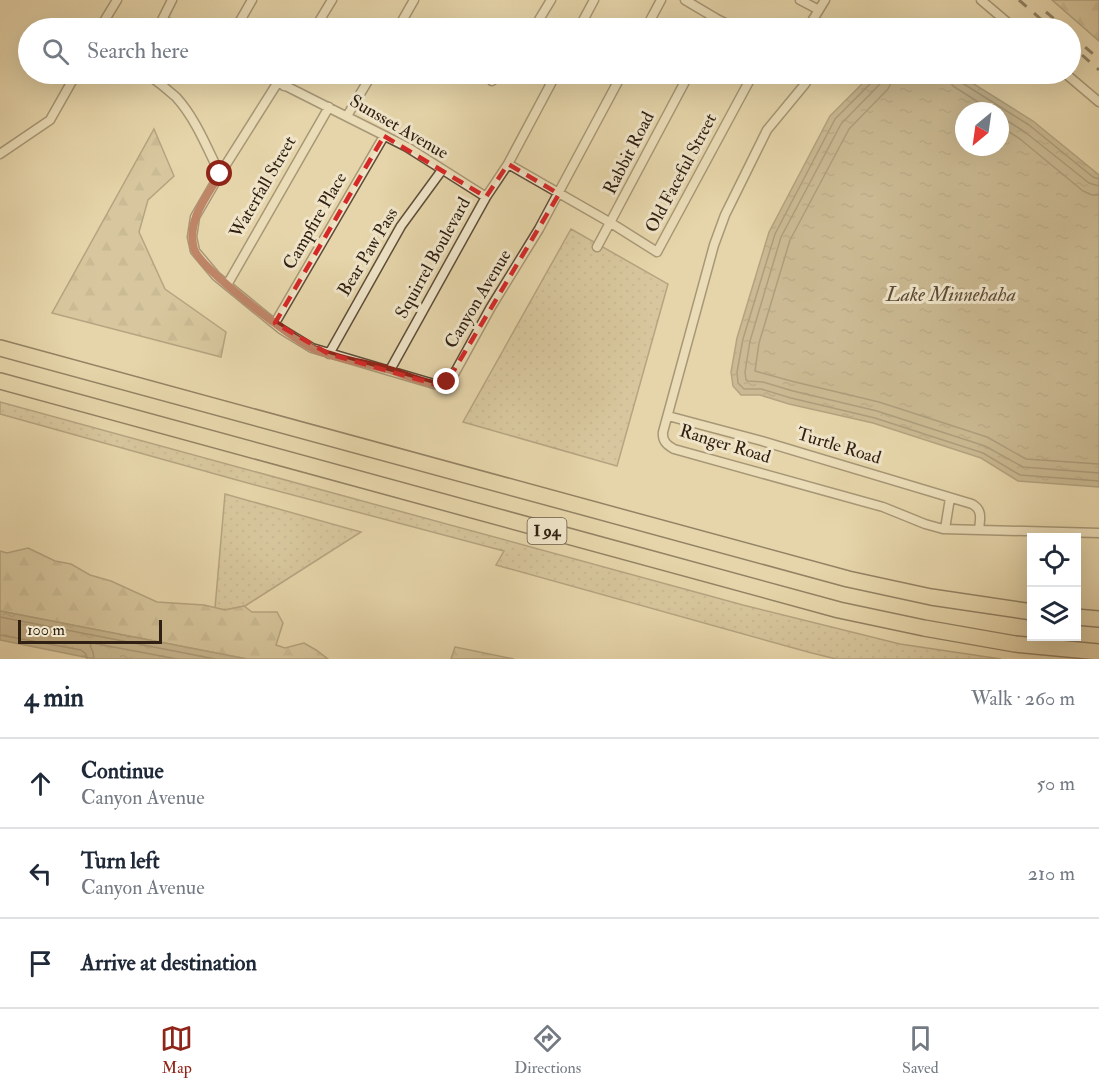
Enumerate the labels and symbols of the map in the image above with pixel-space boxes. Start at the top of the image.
street label: Sunsset Avenue [346,90,453,165]
north arrow [955,102,1009,156]
street label: Rabbit Road [598,108,660,198]
street label: Old Faceful Street [640,109,722,237]
street label: Waterfall Street [224,132,301,243]
route start [206,160,232,186]
street label: Campfire Place [278,168,352,274]
street label: Squirrel Boulevard [390,193,476,323]
street label: Bear Paw Pass [333,204,403,300]
street label: Canyon Avenue [439,245,517,353]
water label: Lake Minnehaha [885,282,1016,307]
route end [433,368,459,394]
street label: Ranger Road [677,419,773,469]
street label: Turtle Road [794,422,884,470]
road number: I 94 [528,518,566,544]
scale bar [18,617,162,644]

